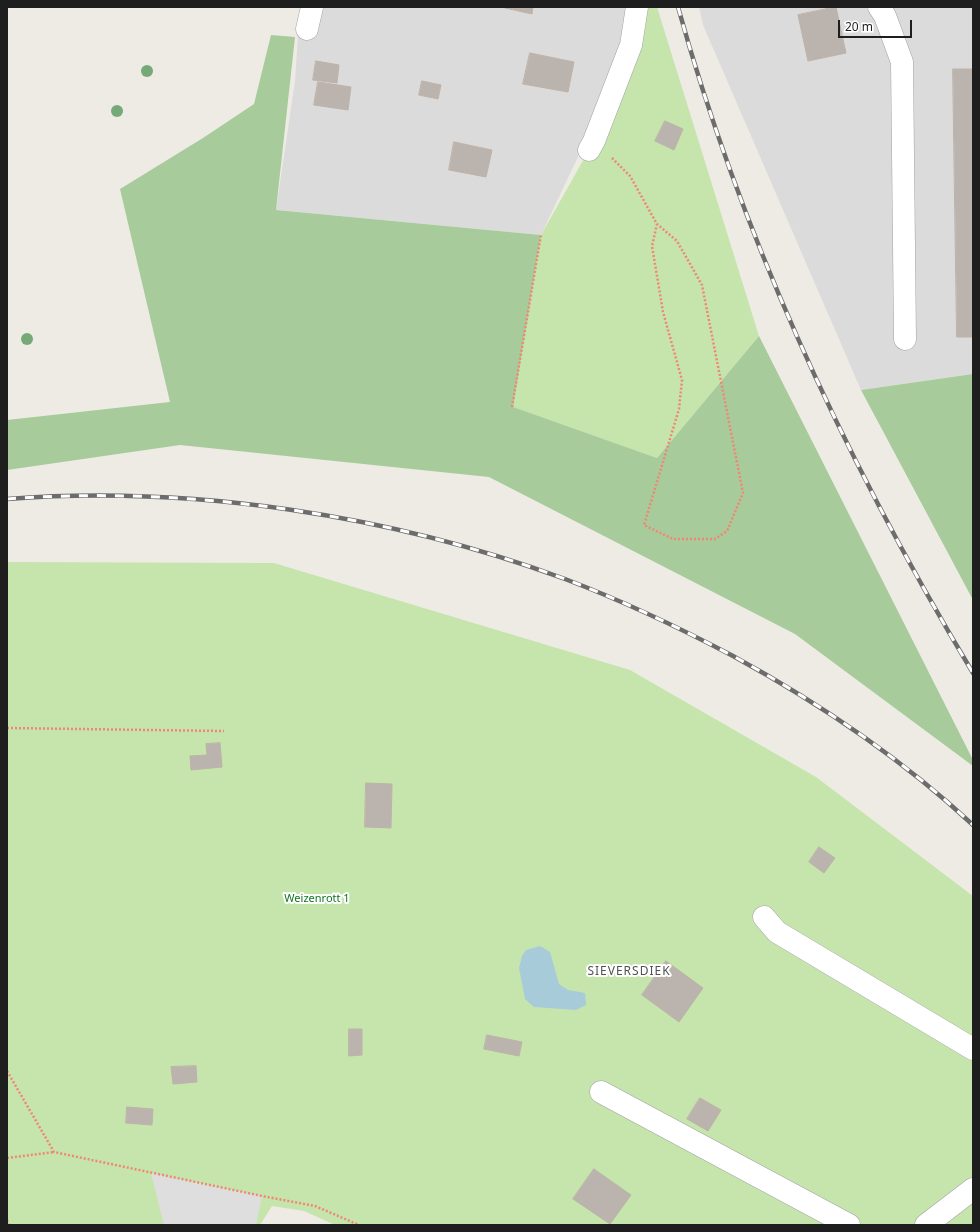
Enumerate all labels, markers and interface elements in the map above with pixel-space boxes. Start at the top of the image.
scale bar [840,12,914,38]
text: 20 m [845,18,873,35]
park label: Weizenrott 1 [284,892,350,906]
district label: SIEVERSDIEK [587,965,671,979]

